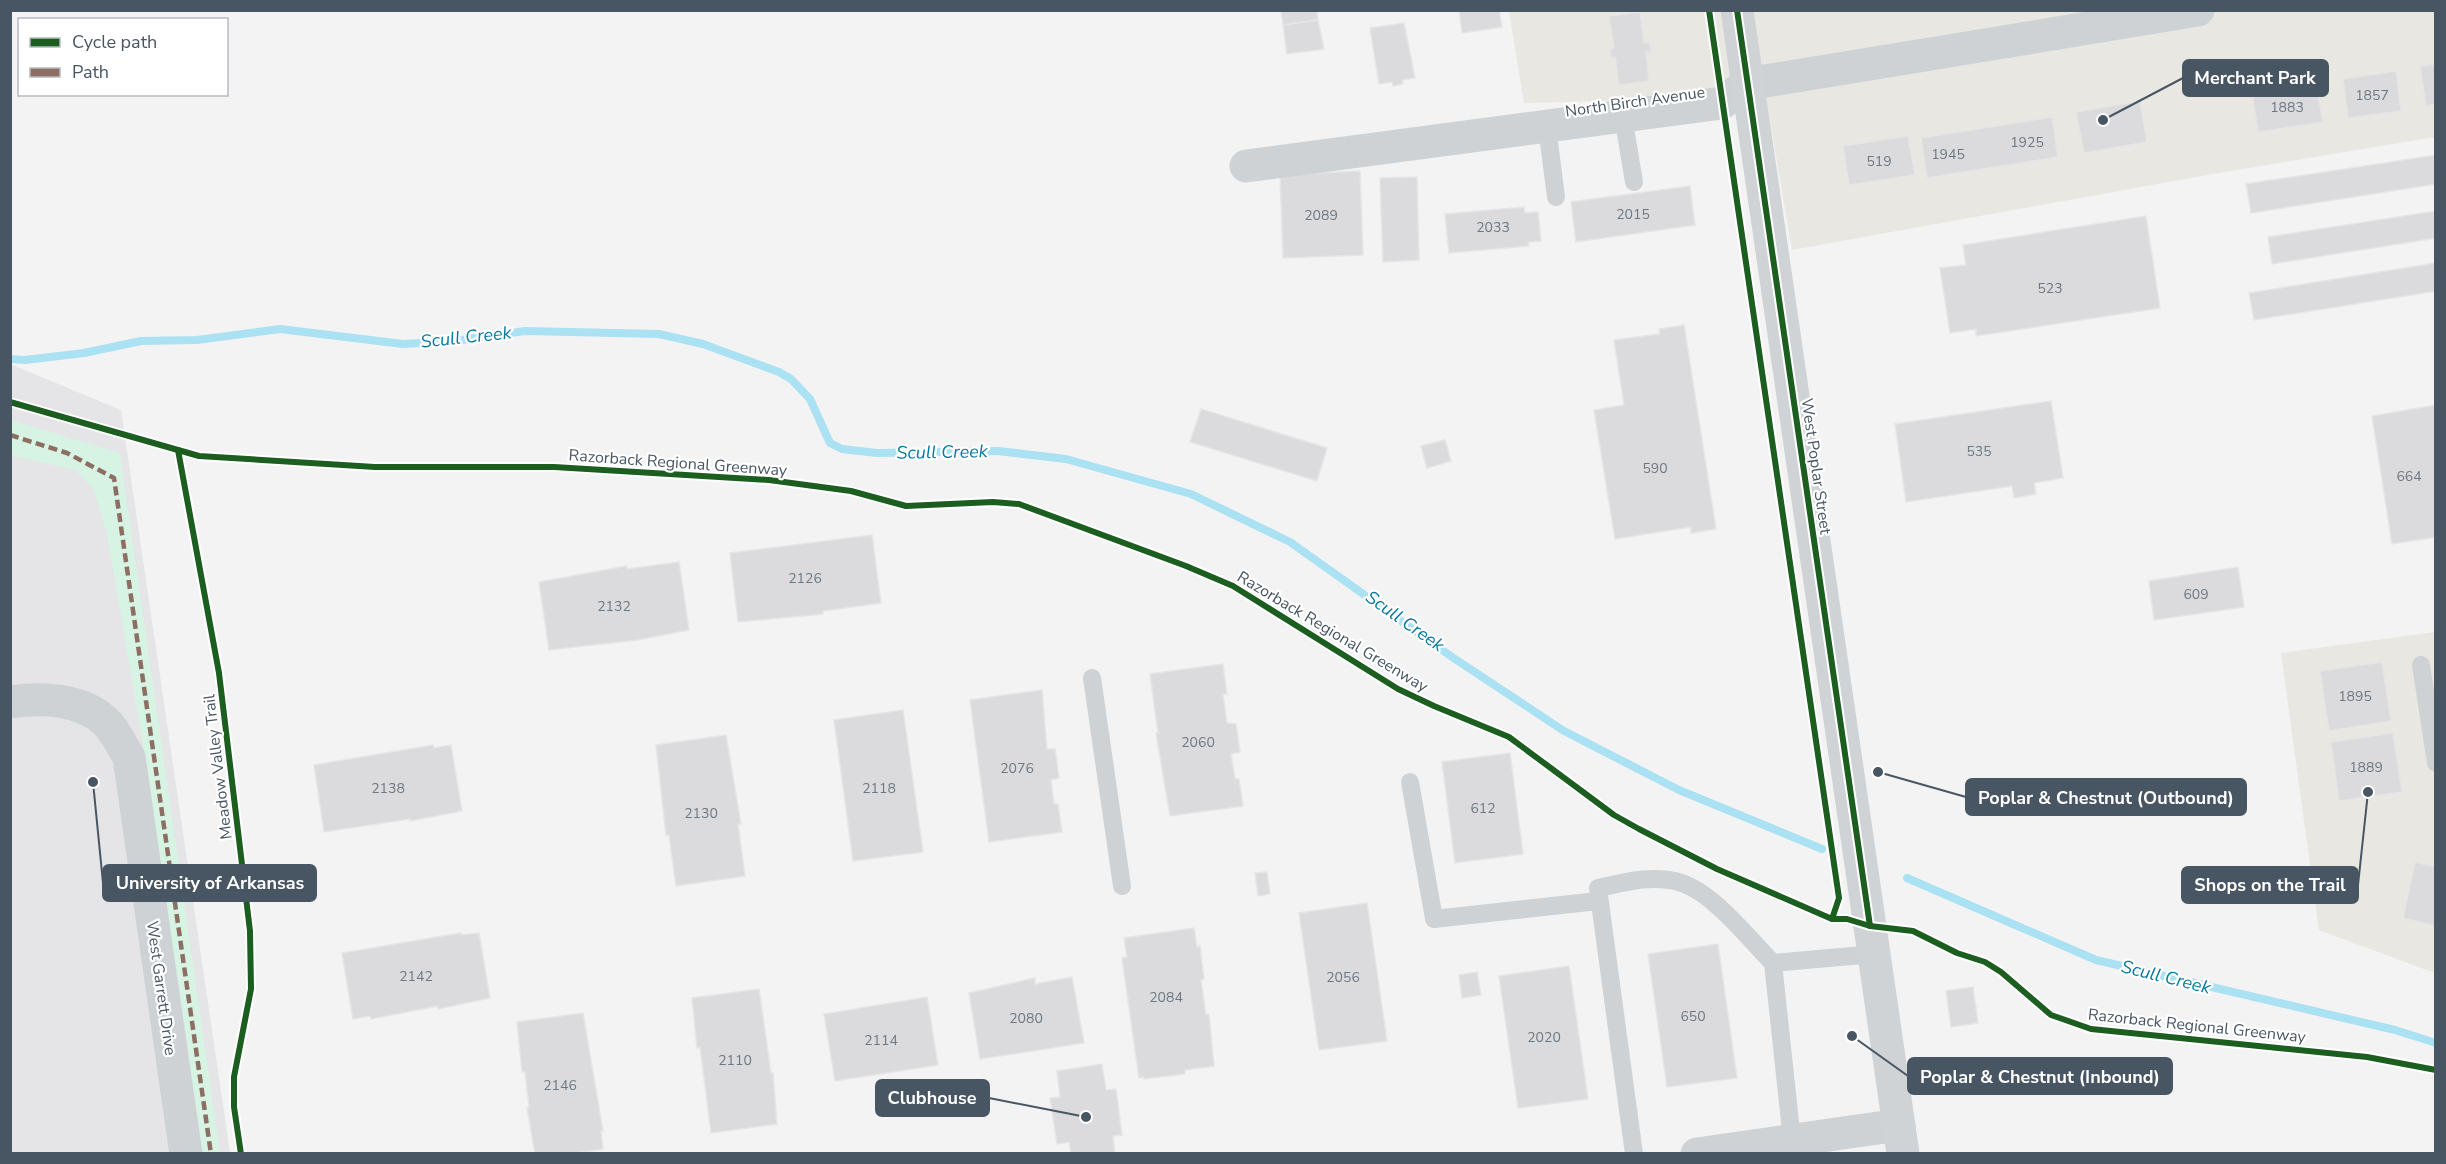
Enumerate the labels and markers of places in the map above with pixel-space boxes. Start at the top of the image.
callout: Merchant Park [2183,60,2328,96]
callout: Poplar & Chestnut (Outbound) [1966,779,2246,815]
callout: University of Arkansas [103,865,316,901]
callout: Shops on the Trail [2182,867,2358,903]
callout: Poplar & Chestnut (Inbound) [1908,1058,2172,1094]
callout: Clubhouse [876,1080,989,1116]

